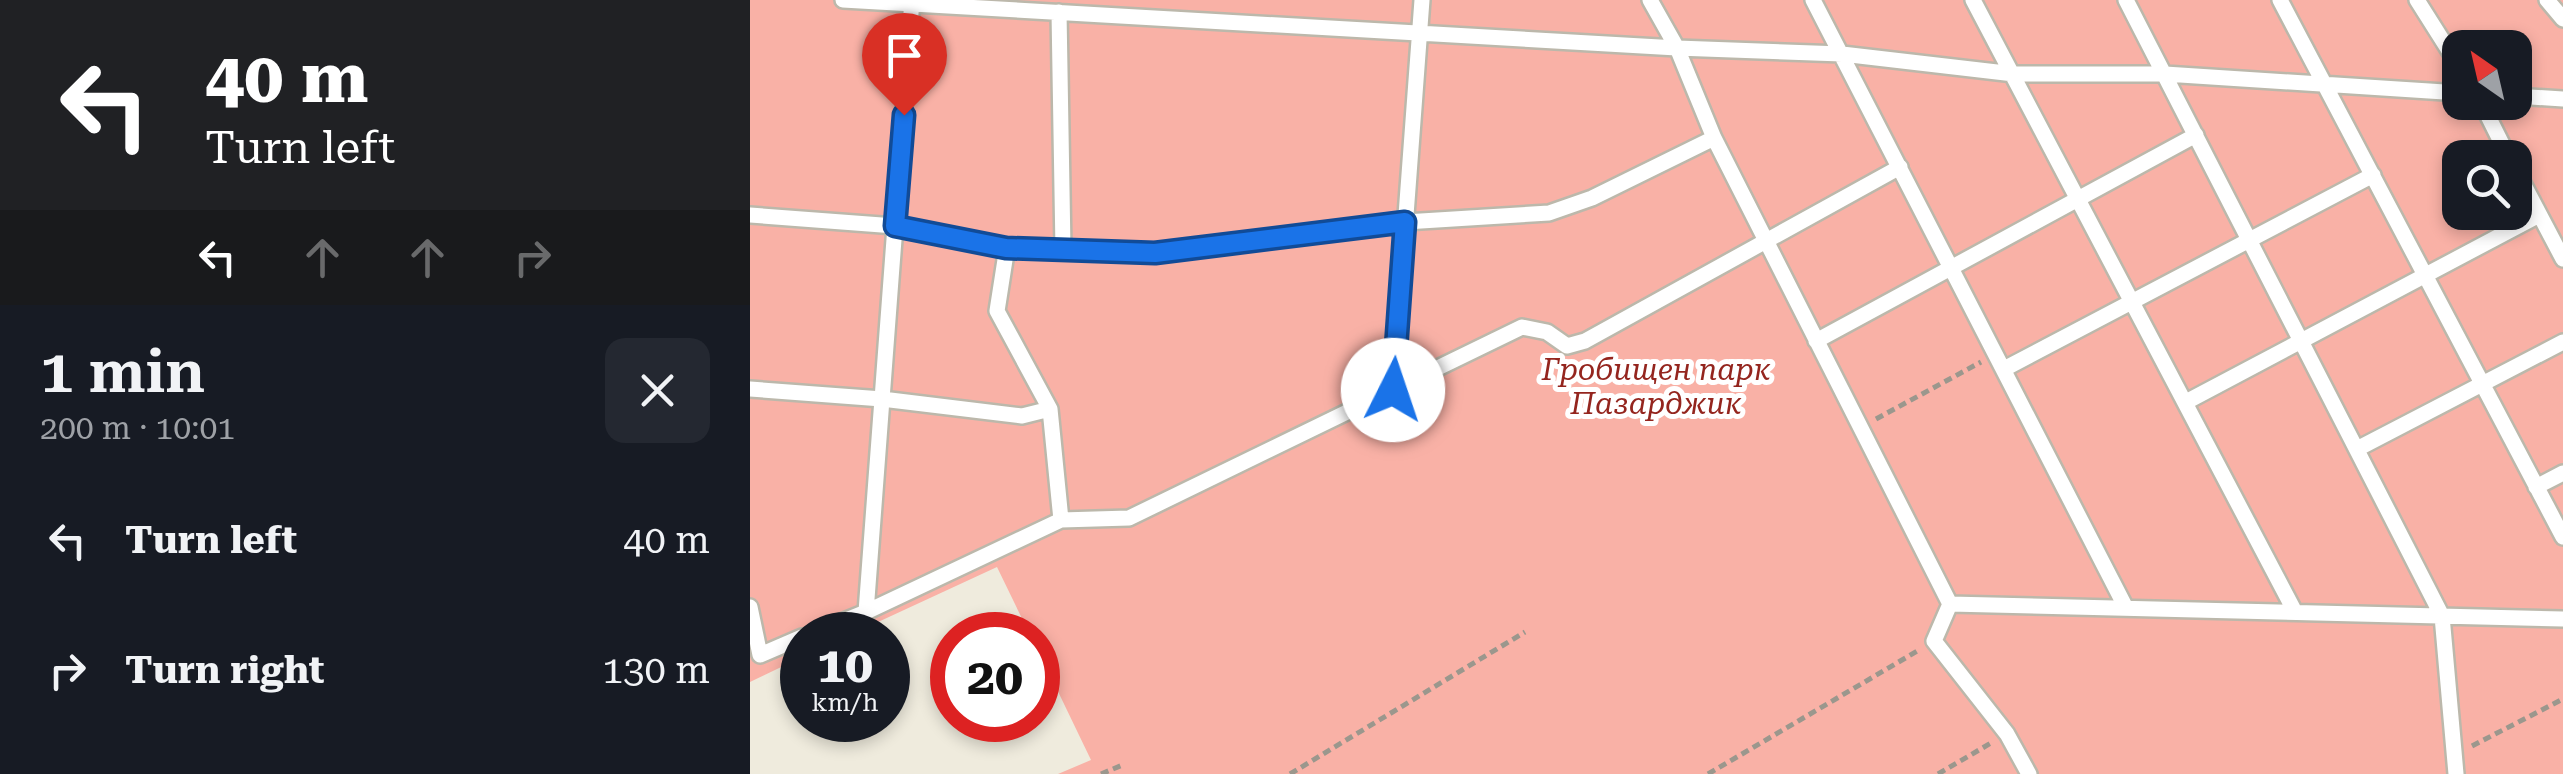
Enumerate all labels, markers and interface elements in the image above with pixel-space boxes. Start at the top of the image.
pin [862,13,947,116]
icon: arrive [877,28,932,83]
north arrow [2442,30,2532,120]
map controls [2442,30,2532,230]
text: 40 m [205,37,369,119]
icon: left [40,40,170,170]
text: Turn left [205,121,395,174]
button: search [2442,140,2532,230]
icon: left [190,230,245,285]
icon: ahead [295,230,350,285]
icon: ahead [400,230,455,285]
icon: right [505,230,560,285]
text: 1 min [40,336,205,407]
button: close [605,338,710,443]
position arrow [1341,338,1445,442]
park label: Гробищен парк Пазарджик [1541,352,1771,421]
text: 200 m · 10:01 [40,409,235,447]
icon: left [40,513,95,568]
text: Turn left [125,518,297,562]
text: 40 m [623,518,710,562]
speed limit sign: 20 [930,612,1060,742]
text: 10 [817,636,873,694]
icon: right [40,643,95,698]
text: Turn right [125,648,324,692]
text: 130 m [602,648,710,692]
text: km/h [812,688,878,717]

